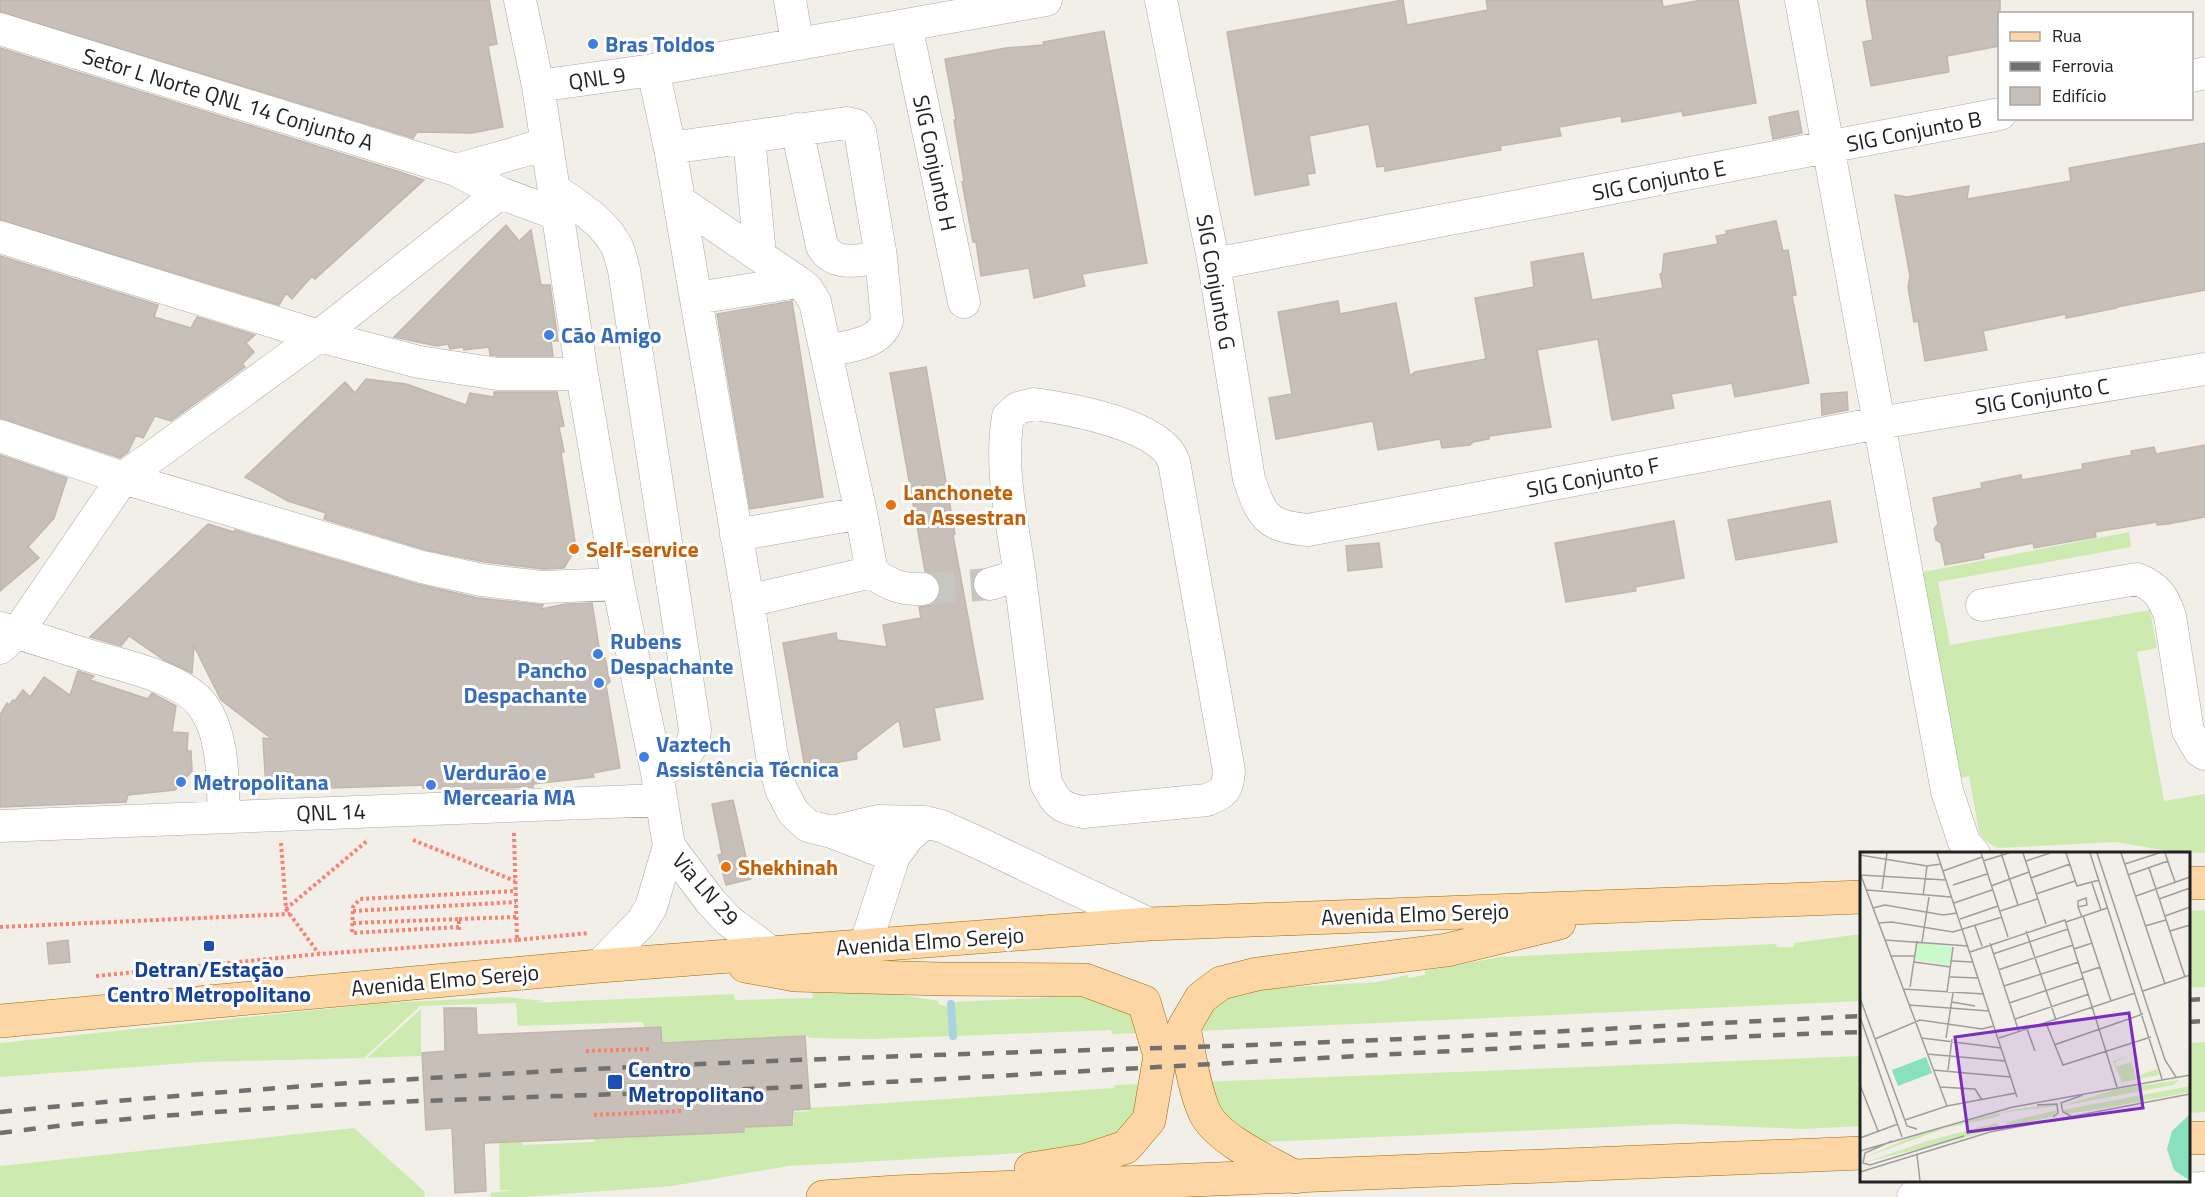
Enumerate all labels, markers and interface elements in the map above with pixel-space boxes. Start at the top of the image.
legend [1998,12,2193,120]
text: Rua [2052,22,2082,49]
place label: Bras Toldos [605,27,715,61]
marker: Bras Toldos [586,37,600,51]
street label: Setor L Norte QNL 14 Conjunto A [78,38,378,160]
text: Ferrovia [2052,52,2113,79]
street label: QNL 9 [566,57,628,99]
text: Edifício [2052,82,2106,109]
street label: SIG Conjunto H [904,92,966,234]
street label: SIG Conjunto B [1844,101,1984,161]
street label: SIG Conjunto E [1589,150,1729,210]
street label: SIG Conjunto G [1187,212,1245,352]
place label: Cão Amigo [561,318,662,352]
marker: Cão Amigo [542,328,556,342]
street label: SIG Conjunto C [1973,369,2112,423]
street label: SIG Conjunto F [1524,447,1662,507]
place label: Lanchonete da Assestran [903,475,1026,534]
marker: Lanchonete da Assestran [884,498,898,512]
place label: Self-service [586,532,699,566]
marker: Self-service [567,542,581,556]
place label: Rubens Despachante [610,624,733,683]
marker: Rubens Despachante [591,647,605,661]
place label: Pancho Despachante [464,653,587,712]
marker: Pancho Despachante [592,676,606,690]
place label: Vaztech Assistência Técnica [656,727,839,786]
marker: Vaztech Assistência Técnica [637,750,651,764]
place label: Verdurão e Mercearia MA [443,755,575,814]
place label: Metropolitana [193,765,329,799]
marker: Metropolitana [174,775,188,789]
marker: Verdurão e Mercearia MA [424,778,438,792]
street label: QNL 14 [296,794,366,830]
street label: Via LN 29 [664,844,748,934]
place label: Shekhinah [738,850,838,884]
inset map [1860,852,2190,1182]
marker: Shekhinah [719,860,733,874]
street label: Avenida Elmo Serejo [1320,894,1510,934]
street label: Avenida Elmo Serejo [835,917,1025,965]
marker: Detran/Estação Centro Metropolitano [202,939,216,953]
place label: Detran/Estação Centro Metropolitano [107,952,311,1011]
street label: Avenida Elmo Serejo [350,955,540,1005]
place label: Centro Metropolitano [628,1052,764,1111]
marker: Centro Metropolitano [606,1073,624,1091]

